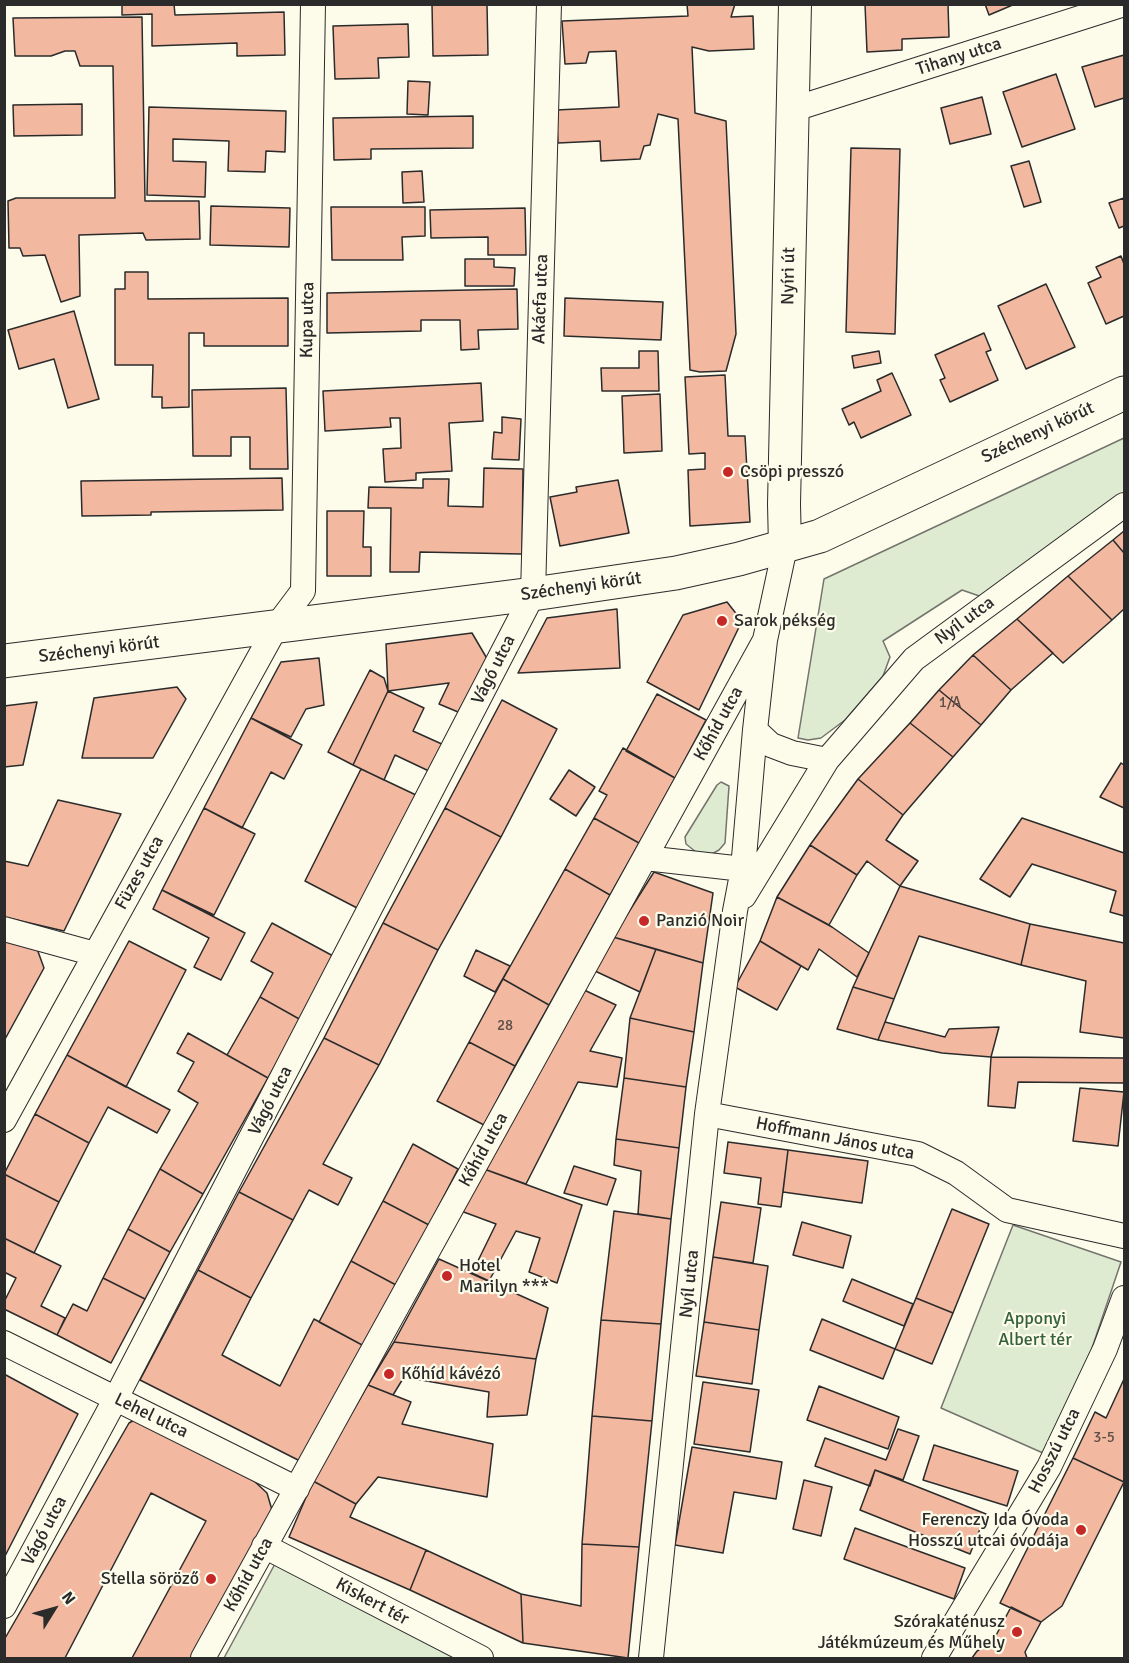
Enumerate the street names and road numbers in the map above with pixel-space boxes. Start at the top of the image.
street label: Tihany utca [914,33,1004,81]
street label: Nyíri út [778,247,800,305]
street label: Akácfa utca [529,254,553,344]
street label: Kupa utca [297,282,319,358]
street label: Széchenyi körút [978,397,1098,469]
street label: Széchenyi körút [519,568,643,606]
street label: Nyíl utca [931,592,999,650]
street label: Széchenyi körút [37,632,161,668]
street label: Vágó utca [467,632,521,708]
street label: Kőhíd utca [690,683,748,765]
street label: Füzes utca [111,832,169,914]
street label: Vágó utca [244,1063,298,1139]
street label: Kőhíd utca [455,1109,513,1191]
street label: Hoffmann János utca [754,1113,916,1165]
street label: Nyíl utca [676,1249,704,1319]
street label: Lehel utca [110,1389,192,1443]
street label: Hosszú utca [1024,1405,1086,1497]
street label: Vágó utca [18,1493,72,1569]
street label: Kőhíd utca [220,1534,278,1616]
street label: Kiskert tér [332,1574,412,1630]

